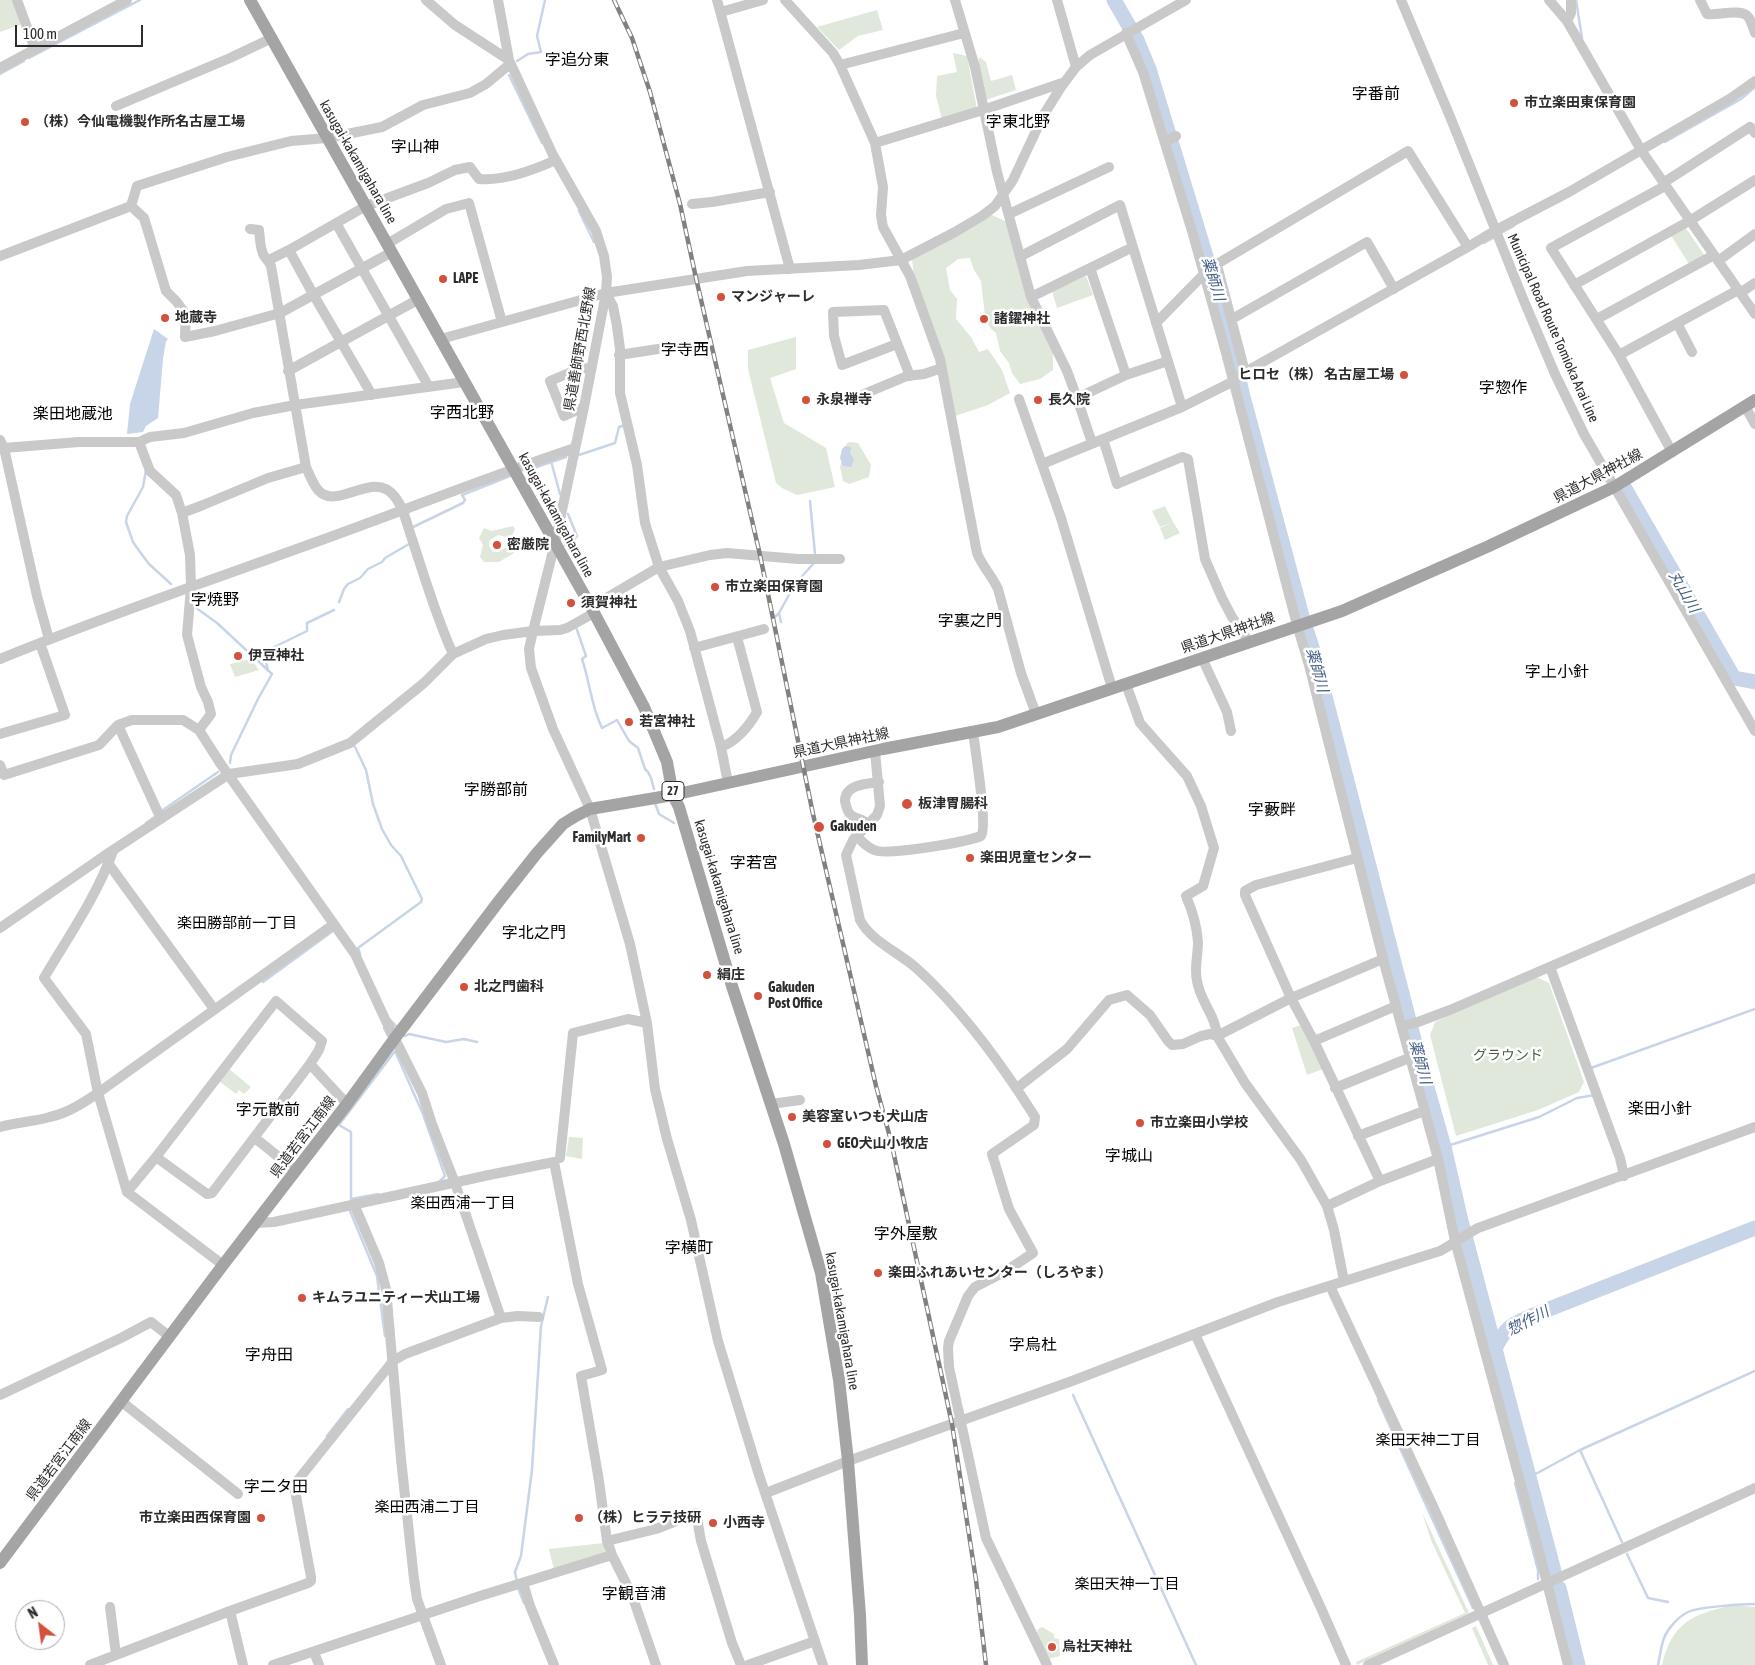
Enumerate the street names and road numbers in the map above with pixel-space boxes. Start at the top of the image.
street label: kasugai-kakamigahara line [316,97,400,227]
street label: Municipal Road Route Tomioka Arai Line [1504,231,1602,425]
street label: 県道善師野西北野線 [561,285,599,413]
street label: 県道大県神社線 [1551,446,1645,506]
street label: kasugai-kakamigahara line [515,450,597,580]
street label: 県道大県神社線 [1179,609,1277,657]
street label: 県道大県神社線 [791,725,891,761]
road number: 27 [662,781,684,800]
street label: kasugai-kakamigahara line [691,818,747,956]
street label: 県道若宮江南線 [267,1093,339,1181]
street label: kasugai-kakamigahara line [822,1251,862,1391]
street label: 県道若宮江南線 [23,1416,95,1504]

